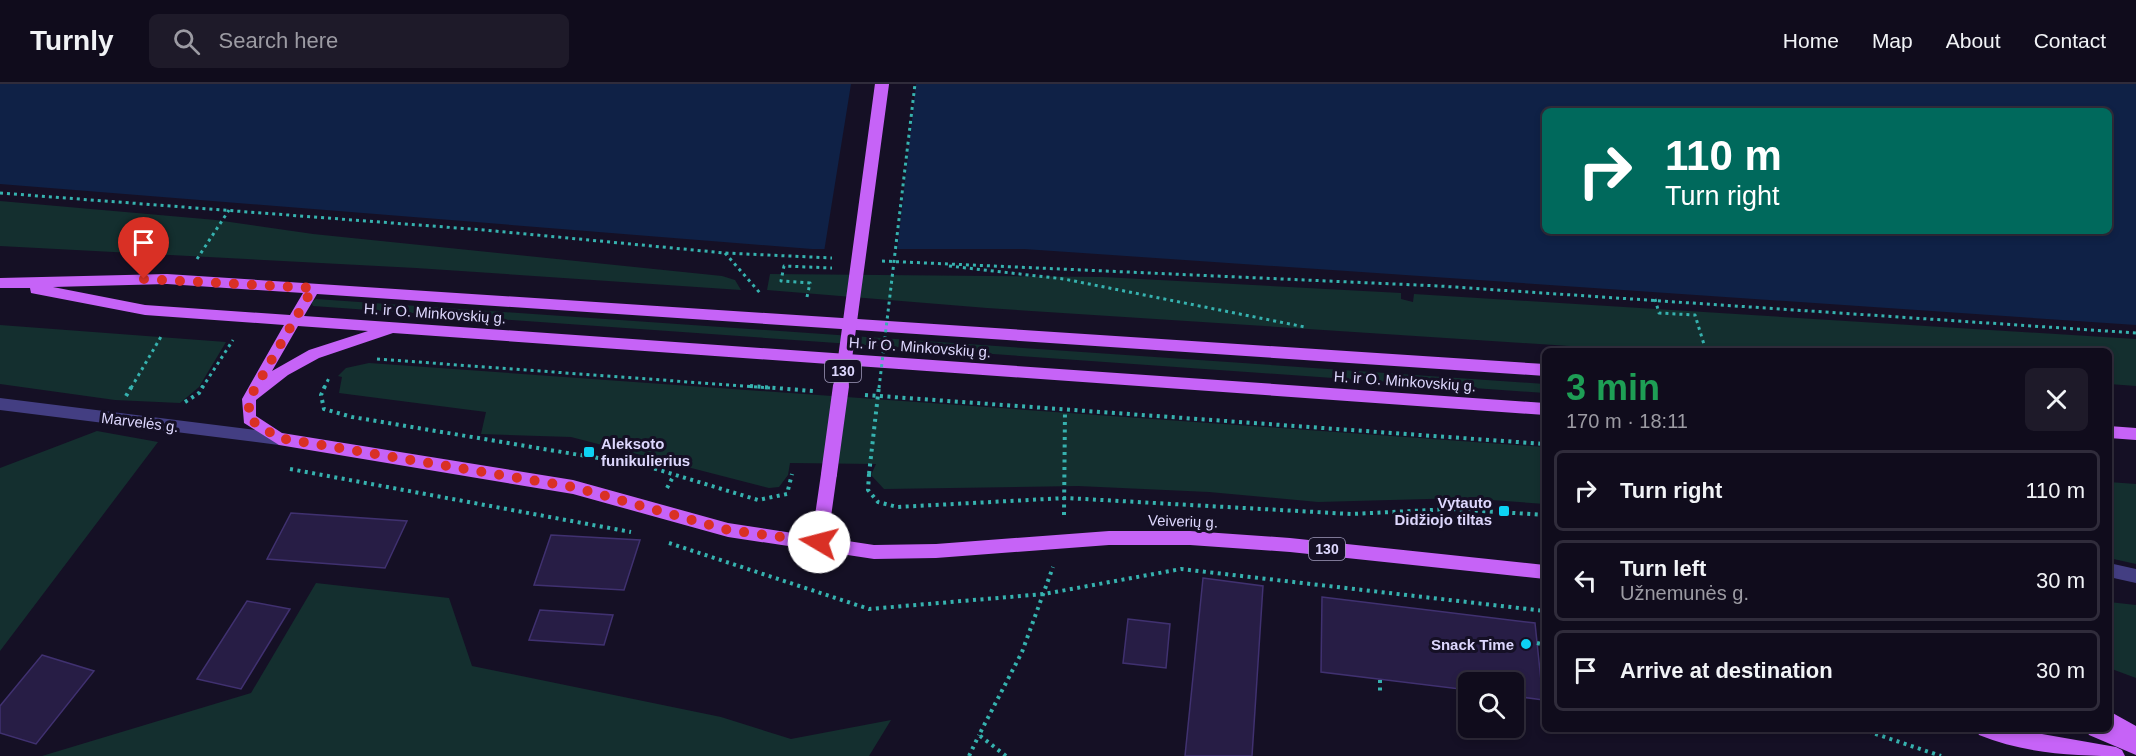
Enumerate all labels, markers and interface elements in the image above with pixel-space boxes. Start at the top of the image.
search box [149,14,569,68]
text: Turnly [30,25,113,56]
icon: search [170,25,203,58]
text: Search here [218,28,338,53]
text: Home [1783,29,1839,52]
text: Map [1872,29,1913,52]
text: About [1946,29,2001,52]
text: Contact [2034,29,2106,52]
icon: right [1566,132,1644,210]
text: 110 m [1665,132,1782,179]
text: Turn right [1665,181,1780,211]
pin [118,217,169,279]
icon: arrive [127,226,160,259]
street label: H. ir O. Minkovskių g. [363,300,507,326]
street label: H. ir O. Minkovskių g. [848,334,992,360]
road number: 130 [825,360,861,382]
text: 3 min [1566,367,1660,408]
street label: H. ir O. Minkovskių g. [1333,368,1477,394]
button: close [2025,368,2088,431]
street label: Marvelės g. [100,409,180,435]
text: 170 m · 18:11 [1566,410,1688,432]
place label: Aleksoto funikulierius [601,435,690,469]
marker: Aleksoto funikulierius [582,445,596,459]
icon: right [1569,474,1602,507]
text: Turn right [1620,478,1722,503]
text: 110 m [2025,478,2085,503]
place label: Vytauto Didžiojo tiltas [1395,494,1492,528]
marker: Vytauto Didžiojo tiltas [1497,504,1511,518]
position arrow [787,510,851,574]
street label: Veiverių g. [1148,511,1218,531]
road number: 130 [1309,538,1345,560]
text: Turn left [1620,556,1706,581]
icon: left [1569,564,1602,597]
text: 30 m [2036,568,2085,593]
text: Užnemunės g. [1620,582,1749,604]
place label: Snack Time [1431,636,1514,653]
marker: Snack Time [1519,637,1533,651]
icon: arrive [1569,654,1602,687]
text: Arrive at destination [1620,658,1833,683]
text: 30 m [2036,658,2085,683]
map controls [1458,672,1524,738]
button: search [1458,672,1524,738]

